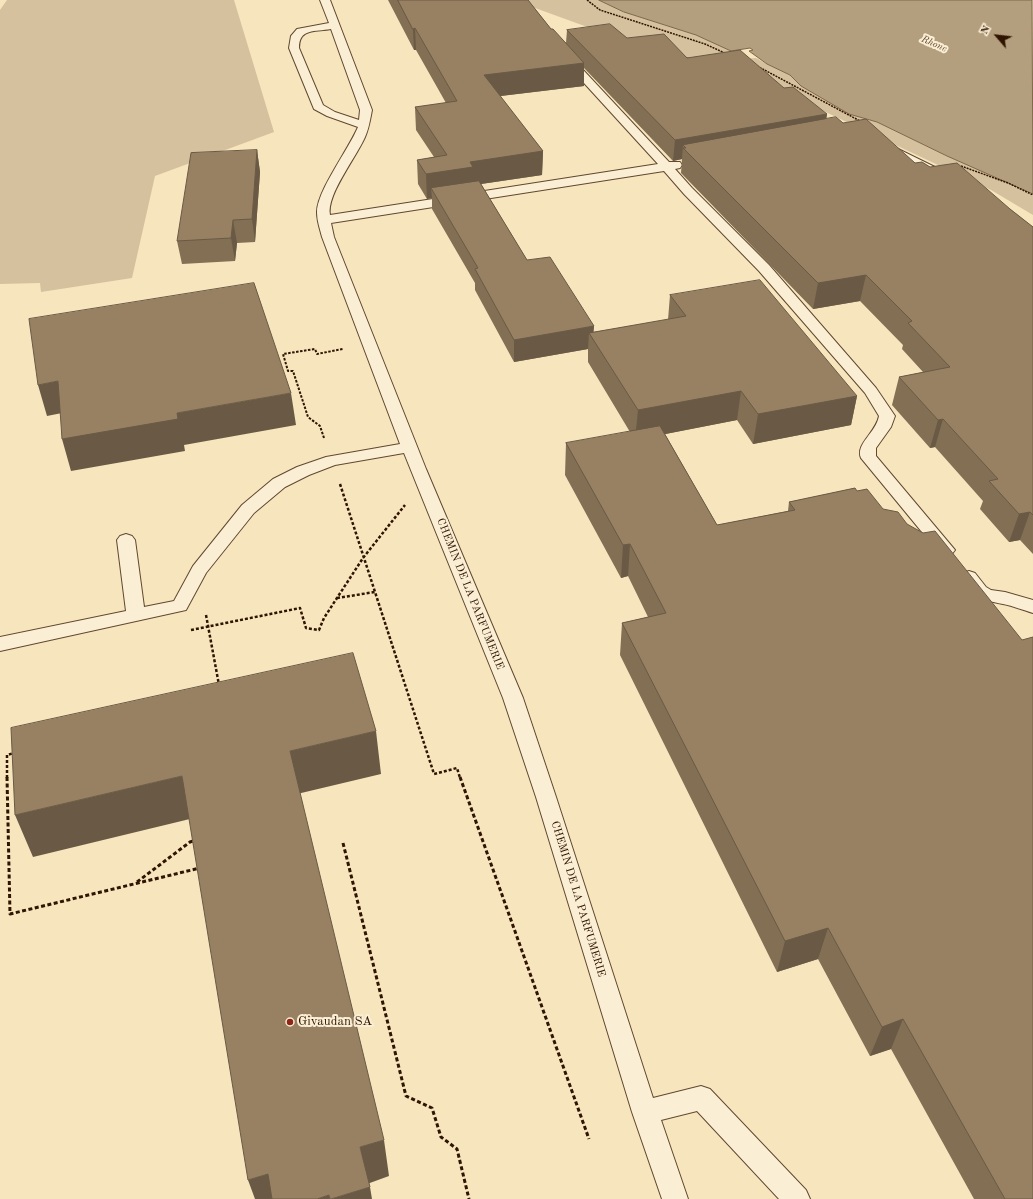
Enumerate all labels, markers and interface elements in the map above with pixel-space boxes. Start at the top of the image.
north arrow [977,16,1017,56]
text: N [979,24,993,36]
water label: Rhone [919,33,949,55]
street label: CHEMIN DE LA PARFUMERIE [433,516,507,672]
street label: CHEMIN DE LA PARFUMERIE [548,819,608,979]
place label: Givaudan SA [298,1014,372,1030]
marker: Givaudan SA [285,1017,295,1027]

